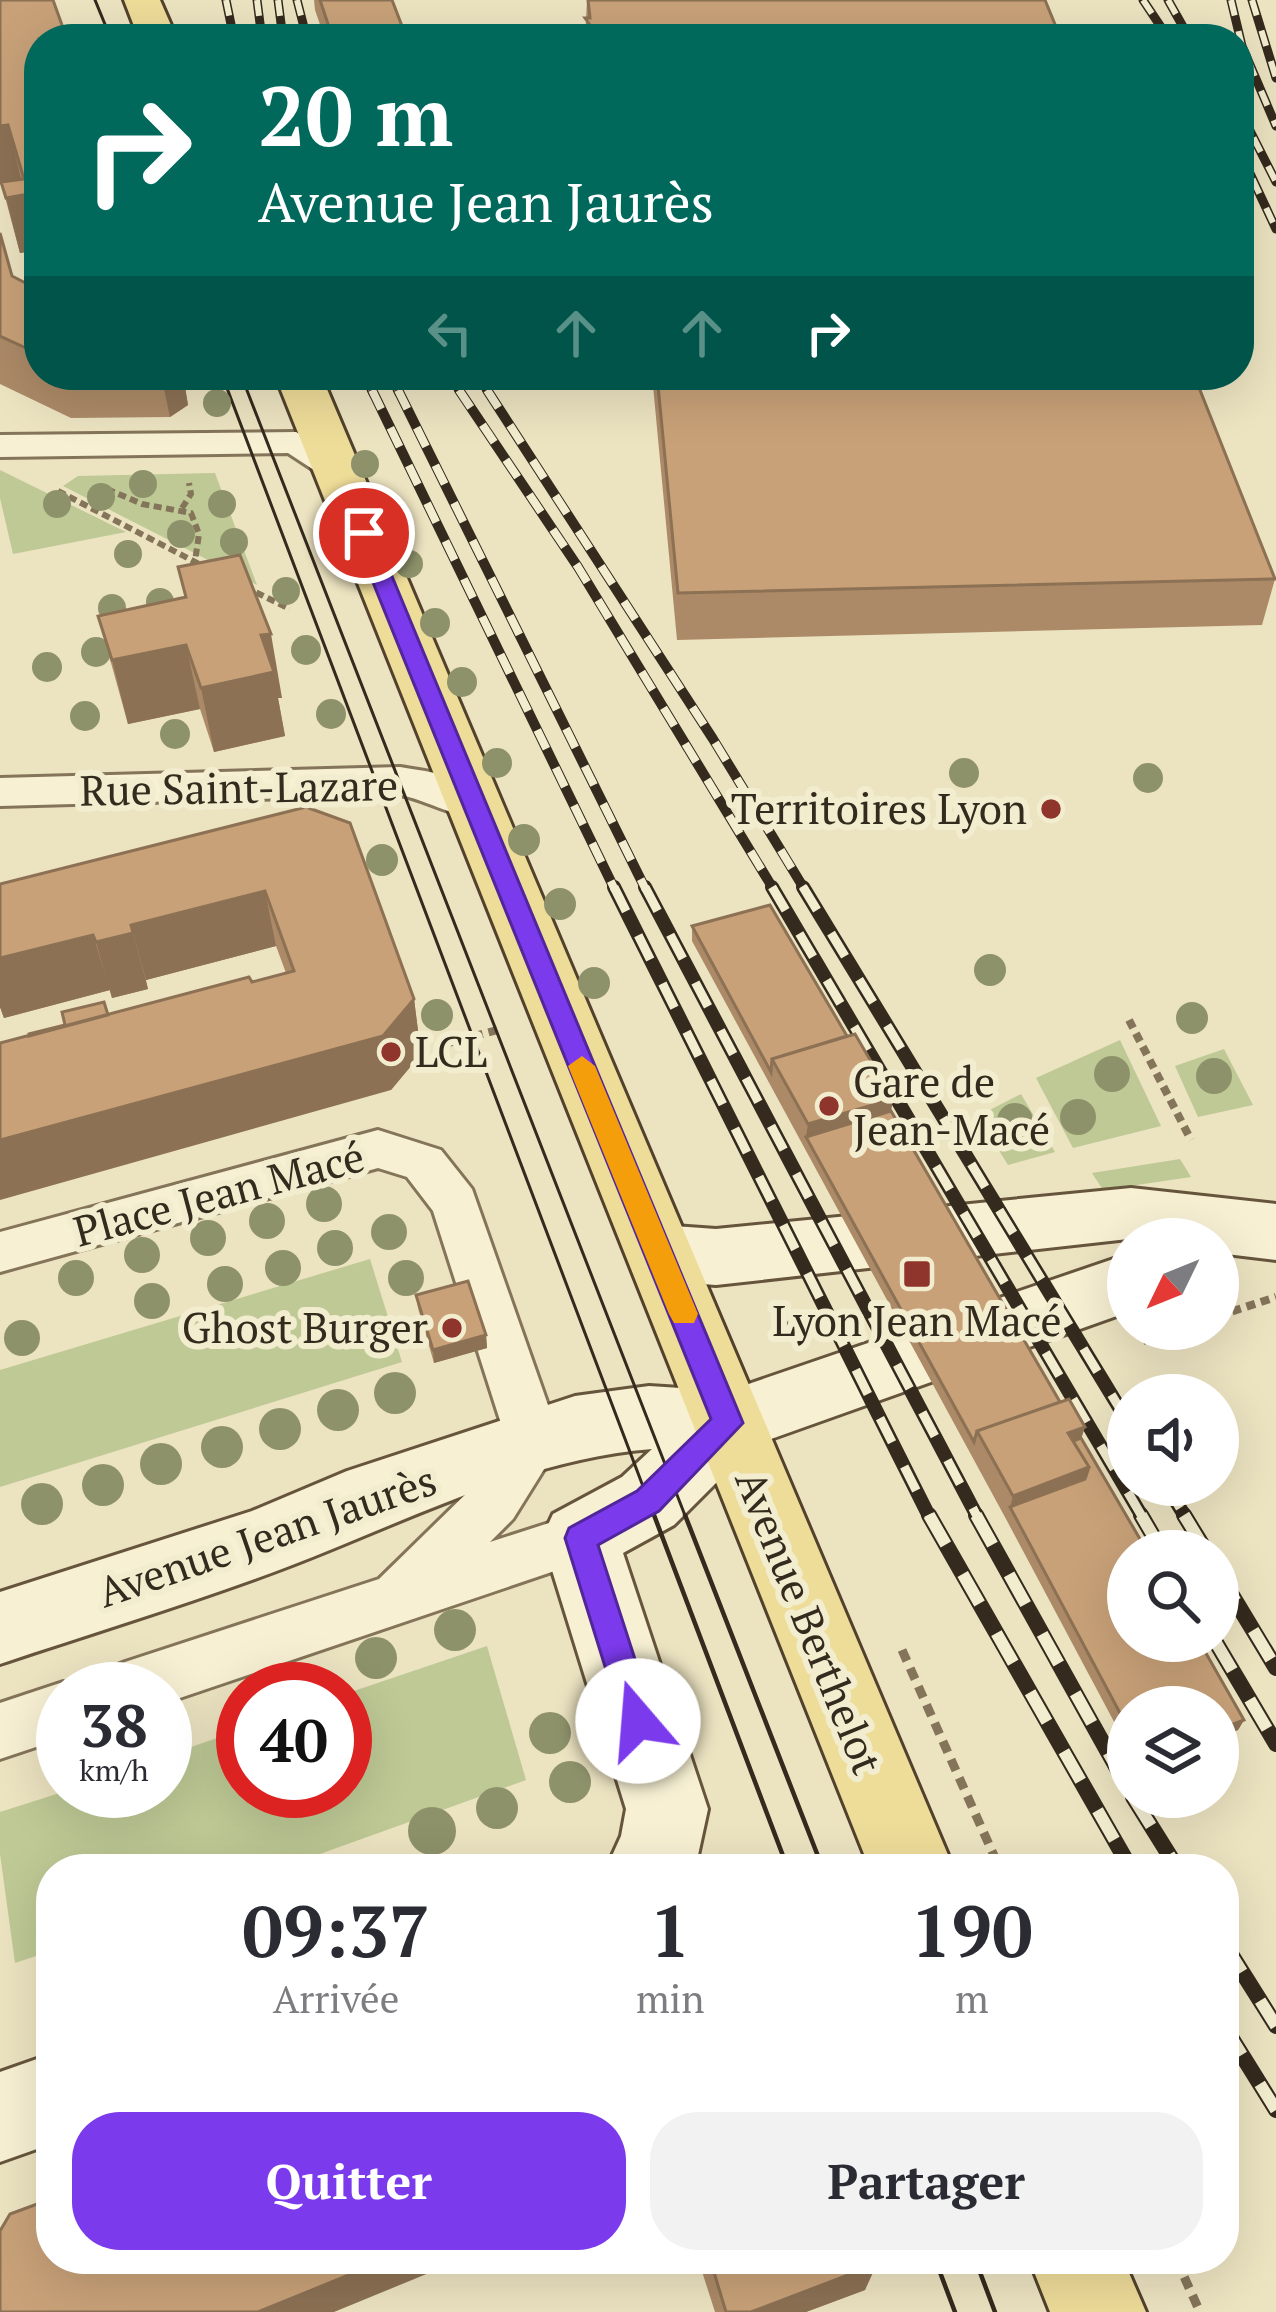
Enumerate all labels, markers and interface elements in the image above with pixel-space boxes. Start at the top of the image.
text: 20 m [258,59,453,170]
icon: right [60,72,216,228]
text: Avenue Jean Jaurès [258,166,714,237]
icon: left [417,300,483,366]
icon: ahead [543,300,609,366]
icon: ahead [669,300,735,366]
icon: right [795,300,861,366]
pin [313,482,415,584]
icon: arrive [331,500,397,566]
street label: Rue Saint-Lazare [79,756,399,818]
place label: Territoires Lyon [731,780,1027,836]
marker: Territoires Lyon [1038,796,1064,822]
place label: LCL [415,1023,487,1079]
marker: LCL [378,1039,404,1065]
place label: Gare de Jean-Macé [853,1053,1050,1157]
marker: Gare de Jean-Macé [816,1093,842,1119]
street label: Place Jean Macé [67,1127,370,1259]
north arrow [1107,1218,1239,1350]
map controls [1107,1218,1239,1818]
marker: Lyon Jean Macé [901,1258,933,1290]
place label: Lyon Jean Macé [772,1292,1062,1348]
place label: Ghost Burger [182,1299,428,1355]
marker: Ghost Burger [439,1315,465,1341]
button: sound [1107,1374,1239,1506]
street label: Avenue Jean Jaurès [90,1451,443,1619]
street label: Avenue Berthelot [723,1461,897,1782]
button: search [1107,1530,1239,1662]
position arrow [575,1658,701,1784]
speed limit sign: 40 [216,1662,372,1818]
text: 38 [80,1685,148,1764]
button: layers [1107,1686,1239,1818]
text: km/h [79,1750,149,1790]
text: 09:37 [242,1882,430,1978]
text: 1 [650,1882,691,1978]
text: 190 [911,1882,1033,1978]
text: Arrivée [273,1972,399,2024]
text: min [636,1972,704,2024]
text: m [955,1972,989,2024]
button: Quitter [72,2112,626,2250]
button: Partager [650,2112,1203,2250]

